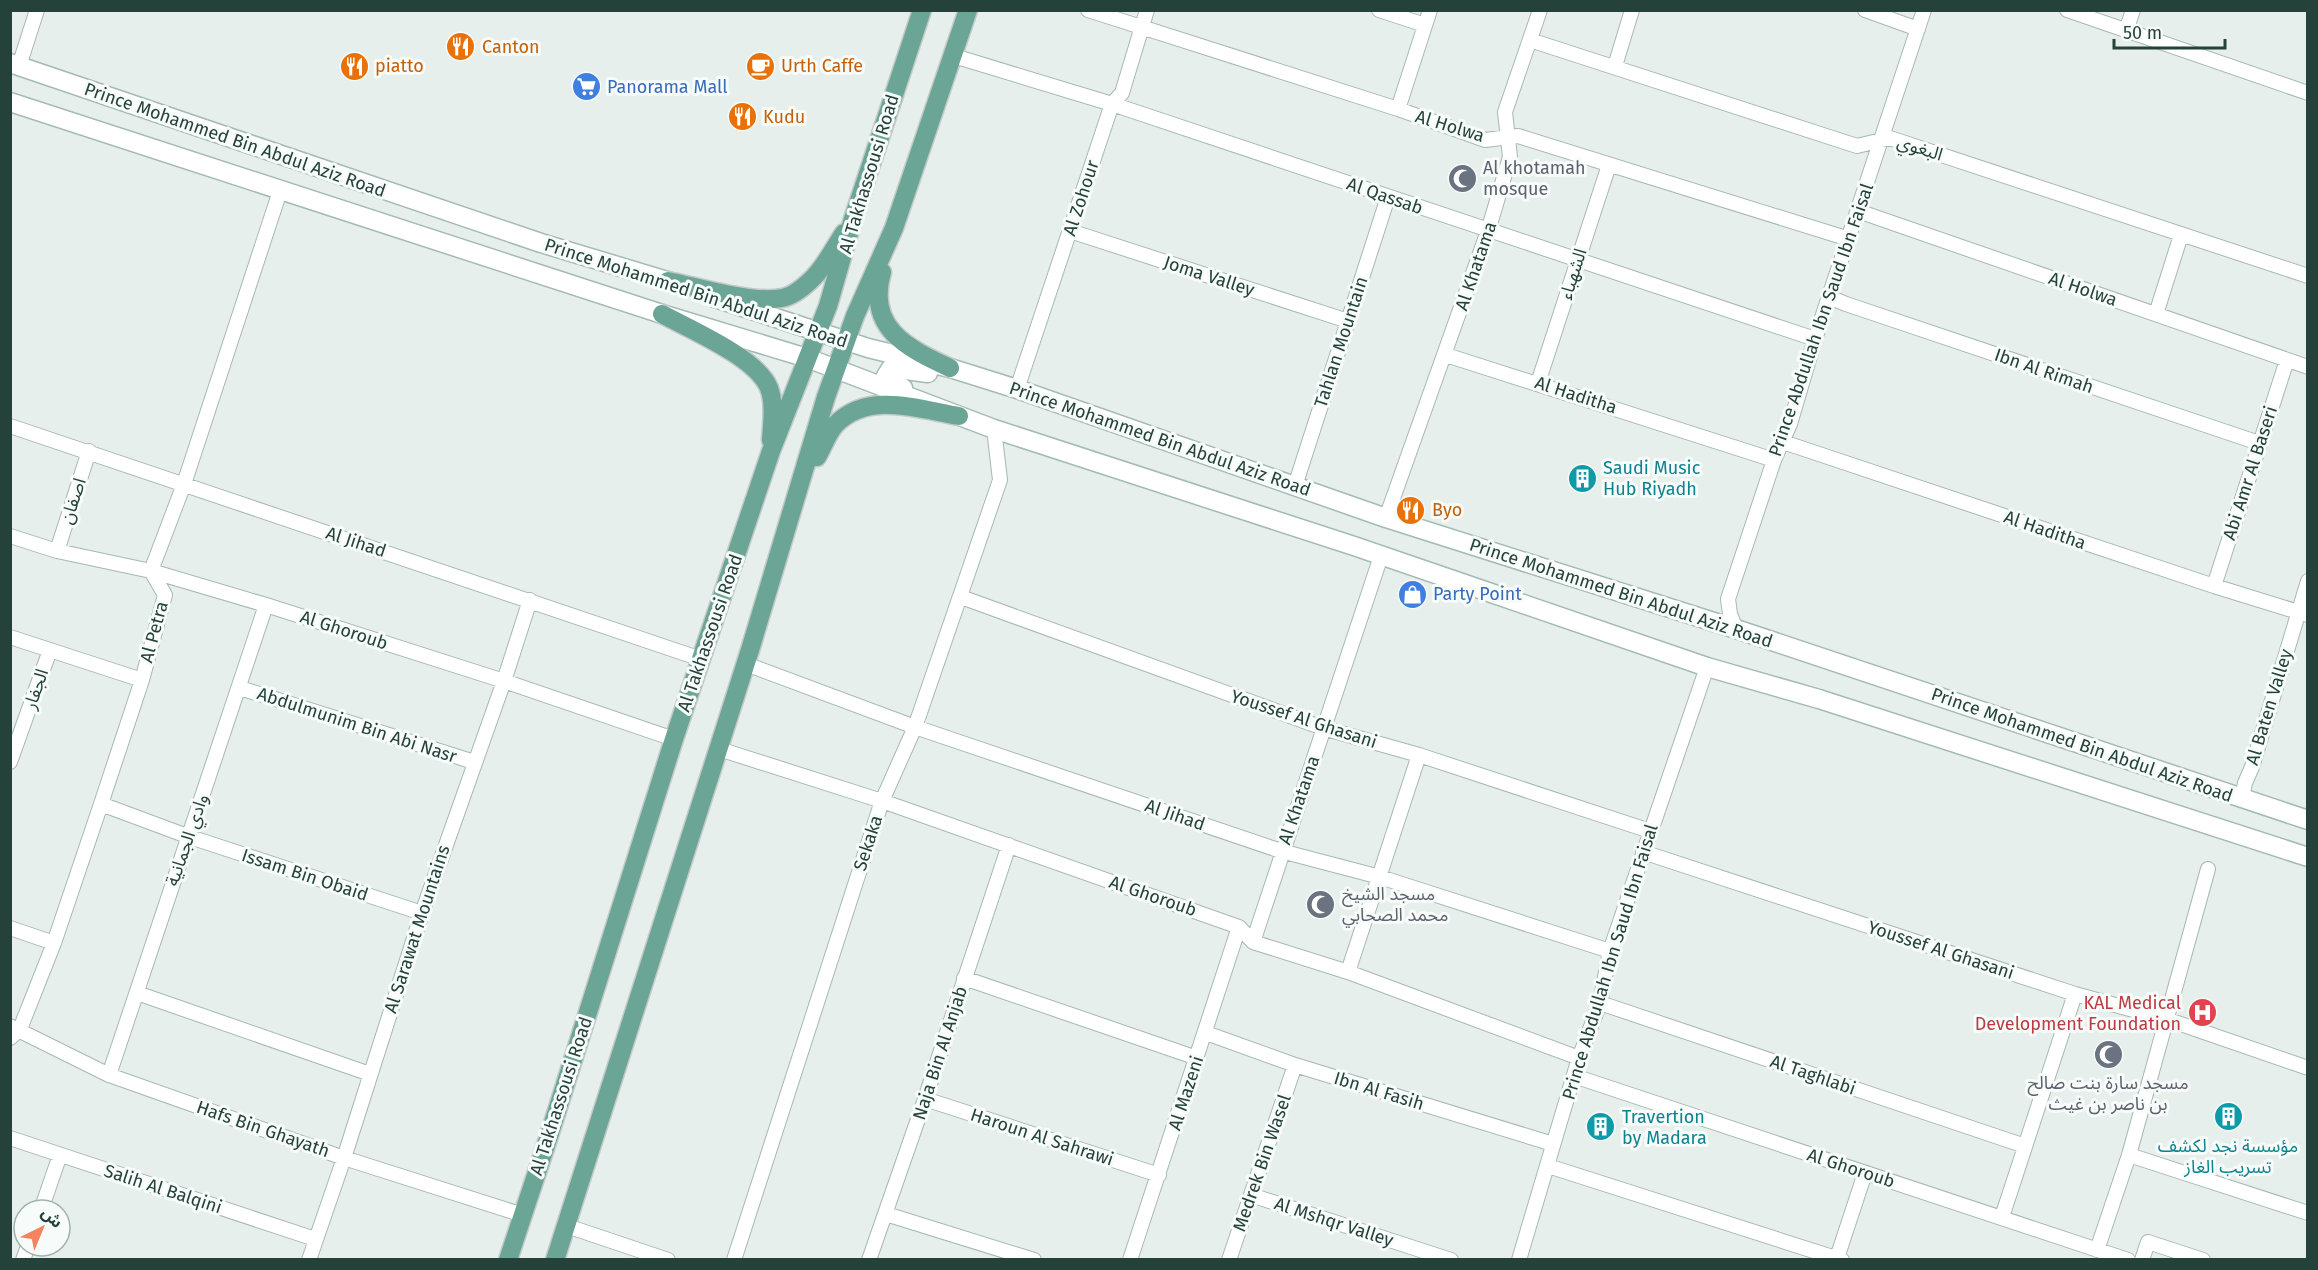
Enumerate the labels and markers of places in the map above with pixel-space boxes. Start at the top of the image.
restaurant icon: Canton [445,31,477,63]
place label: Canton [482,36,540,58]
restaurant icon: piatto [338,50,370,82]
cafe icon: Urth Caffe [744,50,776,82]
place label: piatto [375,55,424,77]
place label: Urth Caffe [781,55,863,77]
supermarket icon: Panorama Mall [570,71,602,103]
place label: Panorama Mall [607,76,728,98]
restaurant icon: Kudu [726,101,758,133]
place label: Kudu [763,106,805,128]
place label: Al khotamah mosque [1483,157,1586,200]
mosque icon: Al khotamah mosque [1446,162,1478,194]
place label: Saudi Music Hub Riyadh [1603,457,1701,500]
building icon: Saudi Music Hub Riyadh [1566,462,1598,494]
restaurant icon: Byo [1395,494,1427,526]
place label: Byo [1432,499,1462,521]
shop icon: Party Point [1396,578,1428,610]
place label: Party Point [1433,583,1522,605]
place label: مسجد الشيخ محمد الصحابي [1342,883,1449,928]
mosque icon: مسجد الشيخ محمد الصحابي [1305,888,1337,920]
place label: KAL Medical Development Foundation [1975,992,2181,1035]
hospital icon: KAL Medical Development Foundation [2186,997,2218,1029]
mosque icon: مسجد سارة بنت صالح بن ناصر بن غيث [2092,1038,2124,1070]
place label: مسجد سارة بنت صالح بن ناصر بن غيث [2027,1072,2189,1115]
building icon: مؤسسة نجد لكشف تسريب الغاز [2212,1101,2244,1133]
place label: Travertion by Madara [1622,1106,1707,1149]
building icon: Travertion by Madara [1585,1111,1617,1143]
place label: مؤسسة نجد لكشف تسريب الغاز [2158,1135,2298,1178]

